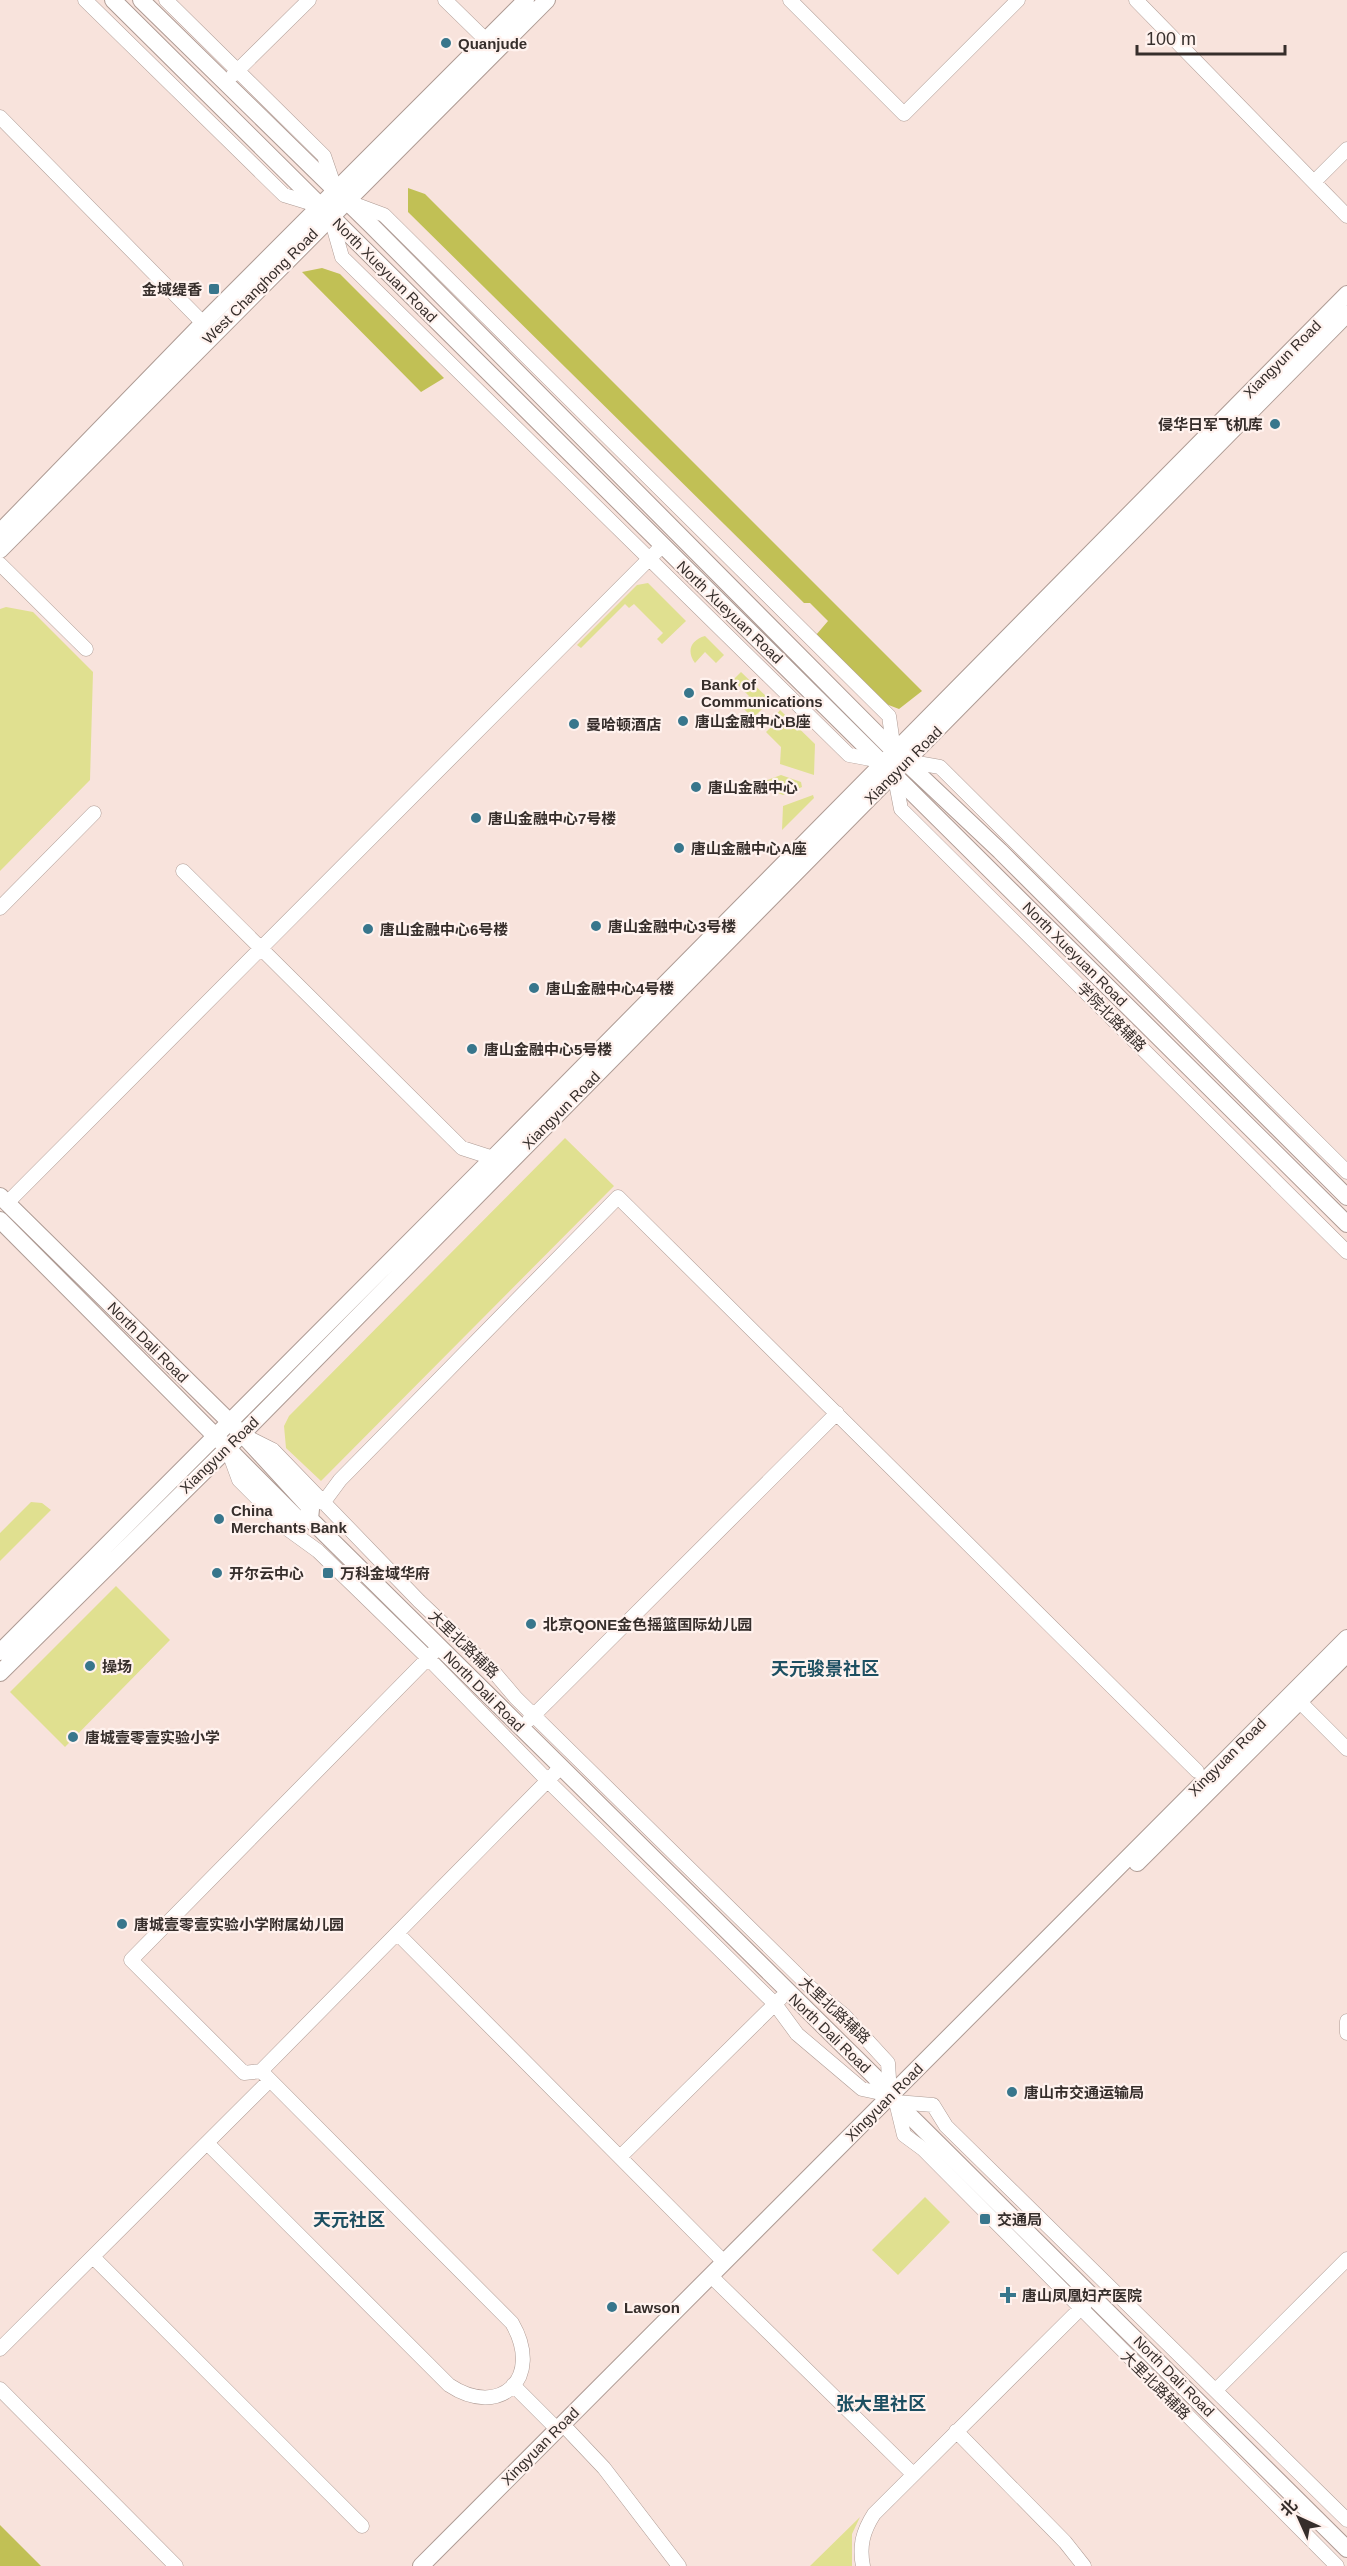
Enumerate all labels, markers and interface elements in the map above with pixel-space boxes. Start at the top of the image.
scale bar [1137,18,1286,56]
text: 100 m [1146,29,1196,49]
place label: Quanjude [458,35,527,52]
marker: Quanjude [439,36,453,50]
street label: North Xueyuan Road [329,214,441,326]
street label: West Changhong Road [199,225,321,347]
place label: 金域缇香 [142,281,202,298]
marker: 金域缇香 [207,282,221,296]
street label: Xiangyun Road [1240,317,1324,401]
place label: 侵华日军飞机库 [1158,416,1263,433]
marker: 侵华日军飞机库 [1268,417,1282,431]
street label: North Xueyuan Road [674,557,786,667]
place label: Bank of Communications [701,676,823,710]
marker: Bank of Communications [682,686,696,700]
place label: 唐山金融中心B座 [695,713,811,730]
marker: 唐山金融中心B座 [676,714,690,728]
place label: 曼哈顿酒店 [586,716,661,733]
marker: 曼哈顿酒店 [567,717,581,731]
street label: Xiangyun Road [861,723,945,807]
place label: 唐山金融中心 [708,779,798,796]
marker: 唐山金融中心 [689,780,703,794]
place label: 唐山金融中心7号楼 [488,810,616,827]
marker: 唐山金融中心7号楼 [469,811,483,825]
place label: 唐山金融中心A座 [691,840,807,857]
marker: 唐山金融中心A座 [672,841,686,855]
street label: North Xueyuan Road [1019,898,1131,1010]
place label: 唐山金融中心3号楼 [608,918,736,935]
marker: 唐山金融中心3号楼 [589,919,603,933]
place label: 唐山金融中心6号楼 [380,921,508,938]
marker: 唐山金融中心6号楼 [361,922,375,936]
street label: 学院北路辅路 [1074,979,1150,1055]
place label: 唐山金融中心4号楼 [546,980,674,997]
marker: 唐山金融中心4号楼 [527,981,541,995]
place label: 唐山金融中心5号楼 [484,1041,612,1058]
marker: 唐山金融中心5号楼 [465,1042,479,1056]
street label: Xiangyun Road [519,1068,603,1152]
street label: North Dali Road [104,1298,192,1386]
street label: Xiangyun Road [176,1413,262,1497]
place label: China Merchants Bank [231,1502,348,1536]
marker: China Merchants Bank [212,1512,226,1526]
place label: 开尔云中心 [229,1565,304,1582]
place label: 万科金域华府 [340,1565,430,1582]
marker: 开尔云中心 [210,1566,224,1580]
marker: 万科金域华府 [321,1566,335,1580]
street label: 大里北路辅路 [426,1607,502,1681]
place label: 北京QONE金色摇篮国际幼儿园 [543,1616,752,1633]
marker: 北京QONE金色摇篮国际幼儿园 [524,1617,538,1631]
street label: North Dali Road [440,1647,528,1735]
place label: 操场 [102,1658,132,1675]
marker: 操场 [83,1659,97,1673]
district label: 天元骏景社区 [771,1659,879,1679]
street label: Xingyuan Road [1185,1715,1269,1799]
place label: 唐城壹零壹实验小学 [85,1729,220,1746]
marker: 唐城壹零壹实验小学 [66,1730,80,1744]
place label: 唐城壹零壹实验小学附属幼儿园 [134,1916,344,1933]
marker: 唐城壹零壹实验小学附属幼儿园 [115,1917,129,1931]
street label: 大里北路辅路 [796,1973,874,2047]
street label: North Dali Road [786,1990,874,2076]
street label: Xingyuan Road [842,2060,926,2144]
place label: 唐山市交通运输局 [1024,2084,1144,2101]
marker: 唐山市交通运输局 [1005,2085,1019,2099]
district label: 天元社区 [313,2210,385,2230]
place label: 交通局 [997,2211,1042,2228]
marker: 交通局 [978,2212,992,2226]
marker: 唐山凤凰妇产医院 [999,2286,1017,2304]
place label: 唐山凤凰妇产医院 [1022,2287,1142,2304]
place label: Lawson [624,2299,680,2316]
marker: Lawson [605,2300,619,2314]
street label: North Dali Road [1130,2332,1218,2420]
street label: 大里北路辅路 [1118,2347,1194,2423]
district label: 张大里社区 [836,2394,926,2414]
street label: Xingyuan Road [498,2404,582,2488]
north arrow [1269,2488,1329,2548]
text: 北 [1277,2496,1300,2519]

